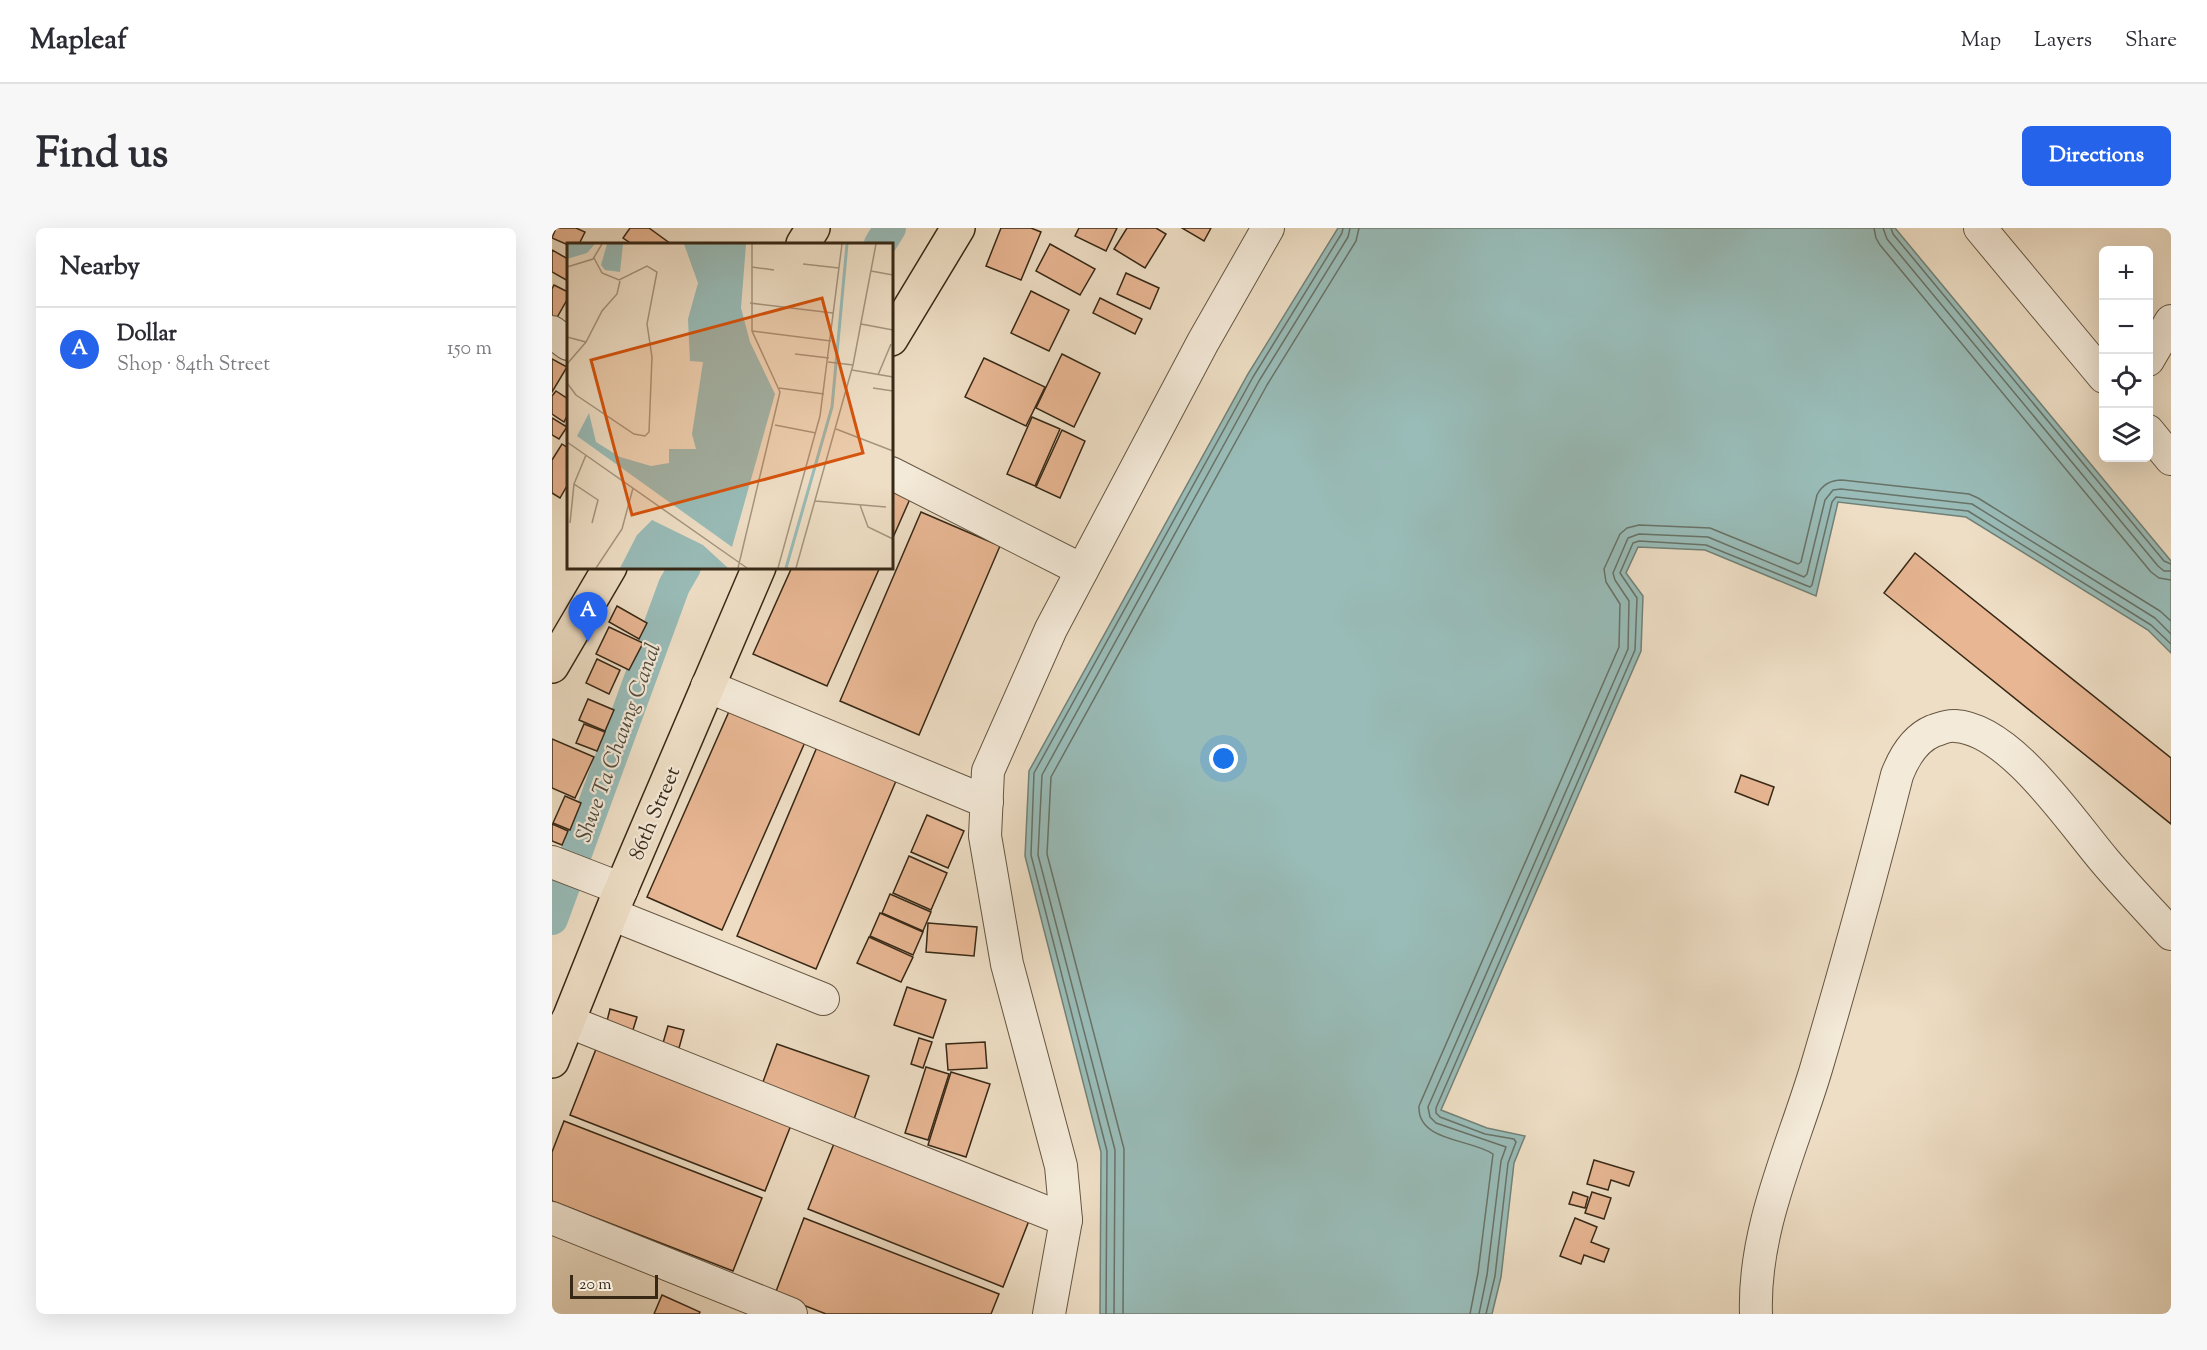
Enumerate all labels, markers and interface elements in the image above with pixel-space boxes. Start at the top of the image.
text: Mapleaf [30,21,127,61]
text: Map [1961,26,2001,56]
text: Layers [2034,26,2092,56]
text: Share [2125,26,2177,56]
text: Find us [36,126,168,186]
button: Directions [2022,126,2171,186]
inset map [567,243,892,568]
map controls [2099,246,2153,462]
button: + [2099,246,2153,300]
text: Nearby [60,249,140,286]
button: − [2099,300,2153,354]
text: Dollar [117,319,177,351]
text: A [71,335,88,364]
text: 150 m [447,335,492,364]
text: Shop · 84th Street [117,351,270,380]
button: locate [2099,354,2153,408]
button: layers [2099,408,2153,462]
pin: A [568,592,608,642]
water label: Shwe Ta Chaung Canal [569,639,671,847]
your location [1209,744,1238,773]
street label: 86th Street [623,762,689,865]
scale bar [570,1272,658,1300]
text: 20 m [579,1274,612,1297]

